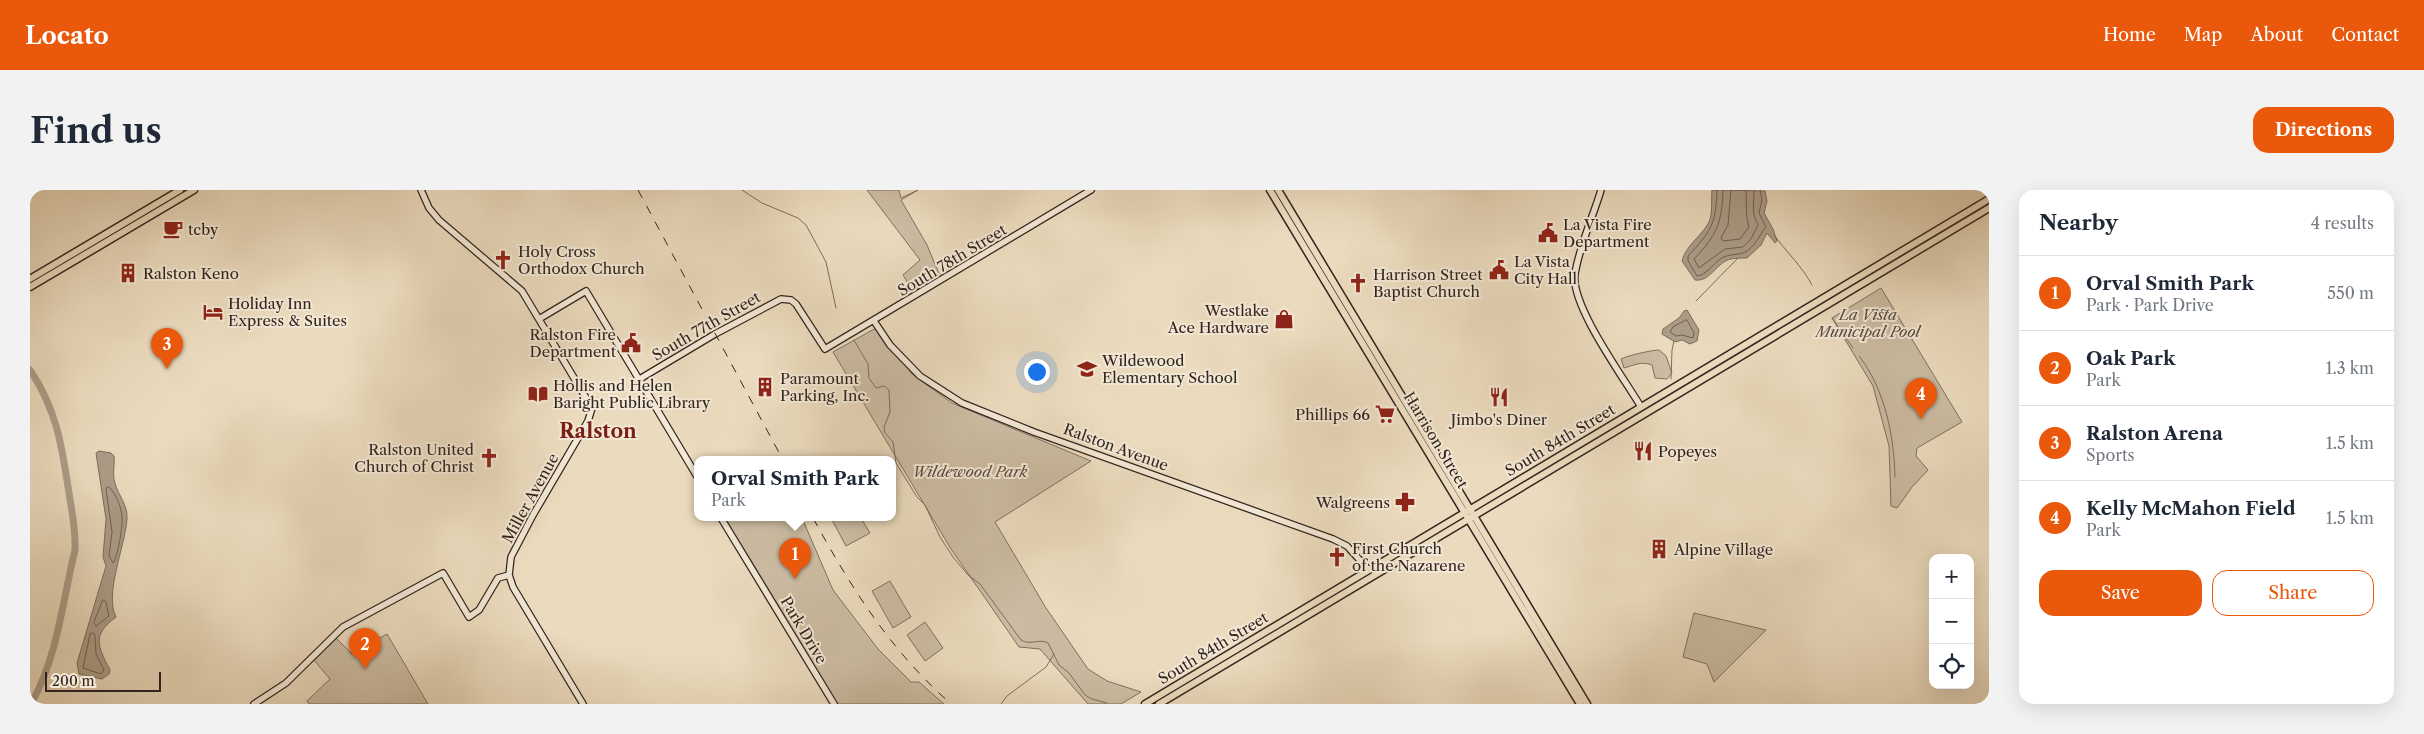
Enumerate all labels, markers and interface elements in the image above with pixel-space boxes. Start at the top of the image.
text: Locato [25,21,109,50]
text: Home [2103,24,2156,46]
text: Map [2184,24,2222,46]
text: About [2250,24,2303,46]
text: Contact [2331,24,2399,46]
button: Directions [2253,107,2394,153]
text: Find us [30,109,162,152]
text: Nearby [2039,210,2118,235]
text: 4 results [2311,213,2374,233]
place label: La Vista Fire Department [1563,215,1652,251]
cafe icon: tcby [162,218,184,240]
place label: tcby [188,220,219,239]
street label: South 78th Street [894,220,1010,300]
public building icon: La Vista Fire Department [1537,222,1559,244]
place label: Holy Cross Orthodox Church [518,242,645,278]
church icon: Holy Cross Orthodox Church [492,249,514,271]
place label: La Vista City Hall [1514,252,1577,288]
public building icon: La Vista City Hall [1488,259,1510,281]
building icon: Ralston Keno [117,262,139,284]
place label: Ralston Keno [143,264,239,283]
place label: Harrison Street Baptist Church [1373,265,1483,301]
church icon: Harrison Street Baptist Church [1347,272,1369,294]
text: Orval Smith Park [2086,272,2254,295]
text: 1 [2051,283,2059,303]
text: 550 m [2327,283,2374,303]
street label: South 77th Street [648,287,764,365]
place label: Holiday Inn Express & Suites [228,294,347,330]
text: Park · Park Drive [2086,295,2214,315]
hotel icon: Holiday Inn Express & Suites [202,301,224,323]
place label: Westlake Ace Hardware [1167,301,1269,337]
park label: La Vista Municipal Pool [1814,305,1922,341]
shop icon: Westlake Ace Hardware [1273,308,1295,330]
place label: Ralston Fire Department [530,325,617,361]
pin: 3 [151,328,183,369]
public building icon: Ralston Fire Department [620,332,642,354]
text: Oak Park [2086,347,2176,370]
place label: Wildewood Elementary School [1101,351,1238,387]
school or university icon: Wildewood Elementary School [1076,358,1098,380]
text: 2 [2050,358,2060,378]
text: 1.3 km [2326,358,2374,378]
your location [1024,359,1050,385]
place label: Paramount Parking, Inc. [780,369,869,405]
text: Park [2086,370,2121,390]
place label: Hollis and Helen Baright Public Library [553,376,711,412]
building icon: Paramount Parking, Inc. [754,376,776,398]
pin: 4 [1905,378,1937,419]
library icon: Hollis and Helen Baright Public Library [527,383,549,405]
restaurant icon: Jimbo's Diner [1488,386,1510,408]
street label: Harrison Street [1400,388,1473,492]
street label: South 84th Street [1502,399,1619,480]
supermarket icon: Phillips 66 [1374,403,1396,425]
place label: Phillips 66 [1295,405,1370,424]
place label: Jimbo's Diner [1449,410,1548,429]
district label: Ralston [559,419,637,443]
street label: Ralston Avenue [1061,419,1171,475]
text: Ralston Arena [2086,422,2223,445]
text: 3 [2050,433,2060,453]
text: 1.5 km [2326,433,2374,453]
place label: Ralston United Church of Christ [354,440,475,476]
restaurant icon: Popeyes [1632,440,1654,462]
place label: Popeyes [1658,442,1717,461]
text: Sports [2086,445,2135,465]
church icon: Ralston United Church of Christ [478,447,500,469]
street label: Miller Avenue [498,450,562,546]
popup [694,456,896,521]
park label: Wildewood Park [912,462,1028,481]
text: Orval Smith Park [711,467,879,490]
text: Park [711,490,746,510]
pharmacy icon: Walgreens [1394,491,1416,513]
place label: Walgreens [1315,493,1390,512]
text: Kelly McMahon Field [2086,497,2296,520]
text: 4 [2050,508,2060,528]
text: 1.5 km [2326,508,2374,528]
text: Park [2086,520,2121,540]
pin: 1 [779,538,811,579]
building icon: Alpine Village [1648,538,1670,560]
place label: First Church of the Nazarene [1352,539,1465,575]
place label: Alpine Village [1673,540,1773,559]
church icon: First Church of the Nazarene [1326,546,1348,568]
map controls [1929,554,1974,689]
button: + [1929,554,1974,599]
button: Save [2039,570,2202,616]
button: Share [2212,570,2374,616]
street label: Park Drive [776,593,832,667]
button: − [1929,599,1974,644]
street label: South 84th Street [1155,607,1272,688]
pin: 2 [349,628,381,669]
button: locate [1929,644,1974,689]
scale bar [45,669,161,692]
text: 200 m [52,672,95,690]

